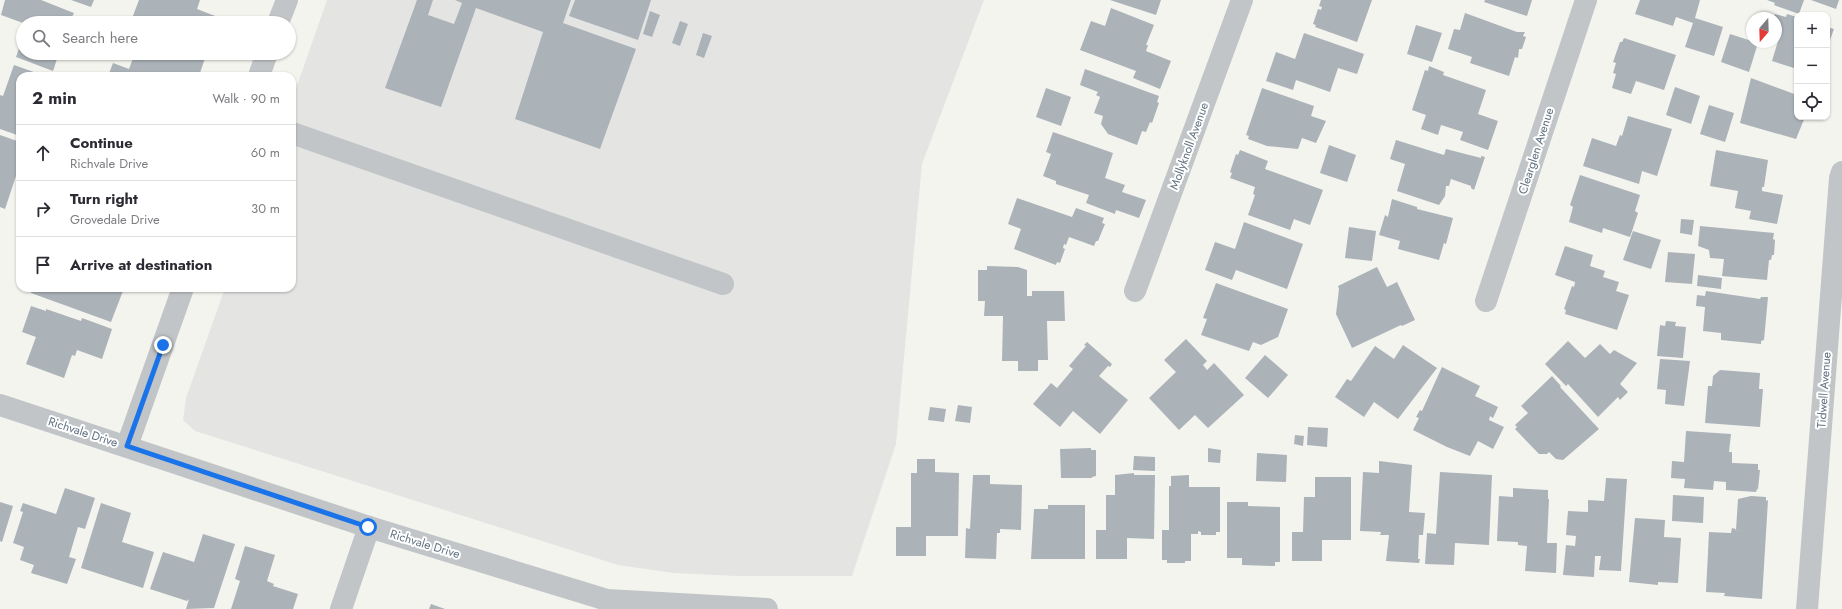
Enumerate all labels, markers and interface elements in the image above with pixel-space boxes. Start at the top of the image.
north arrow [1746,12,1782,48]
map controls [1794,12,1830,120]
button: + [1794,12,1830,48]
search box [16,16,296,60]
icon: search [30,27,52,49]
text: Search here [62,27,138,49]
button: − [1794,48,1830,84]
button: locate [1794,84,1830,120]
text: 2 min [32,86,77,110]
text: Walk · 90 m [212,89,280,108]
street label: Mollyknoll Avenue [1165,100,1213,192]
street label: Clearglen Avenue [1514,105,1558,197]
text: Continue [70,132,133,154]
icon: ahead [32,142,54,164]
text: 60 m [251,143,280,162]
text: Richvale Drive [70,154,148,173]
text: Turn right [70,188,138,210]
icon: right [32,198,54,220]
text: 30 m [251,199,280,218]
text: Grovedale Drive [70,210,160,229]
icon: arrive [32,254,54,276]
text: Arrive at destination [70,254,212,276]
route end [154,336,172,354]
street label: Tidwell Avenue [1812,351,1836,429]
street label: Richvale Drive [46,412,120,452]
route start [359,518,377,536]
street label: Richvale Drive [388,525,462,563]

